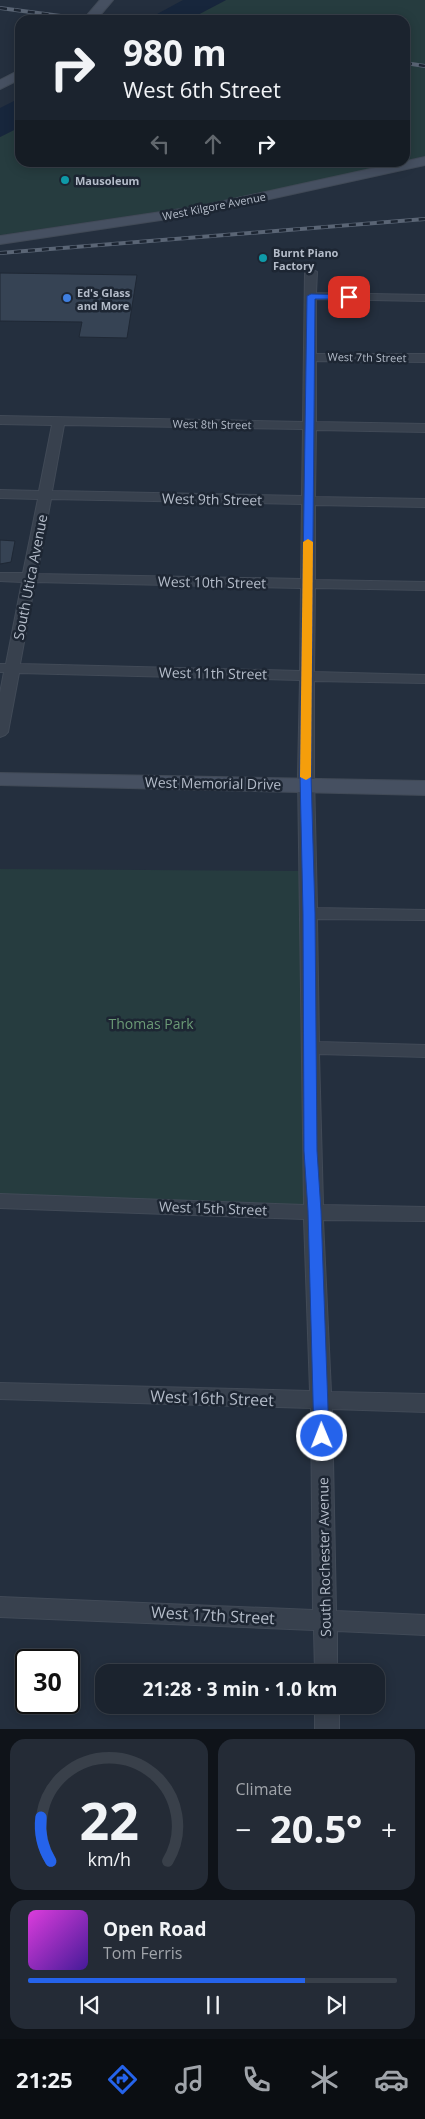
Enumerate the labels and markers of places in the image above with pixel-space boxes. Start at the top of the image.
place label: Mausoleum [75,173,139,188]
marker: Mausoleum [59,174,71,186]
place label: Burnt Piano Factory [273,245,339,273]
marker: Burnt Piano Factory [257,252,269,264]
pin [328,276,370,318]
place label: Ed's Glass and More [77,285,131,313]
marker: Ed's Glass and More [61,292,73,304]

